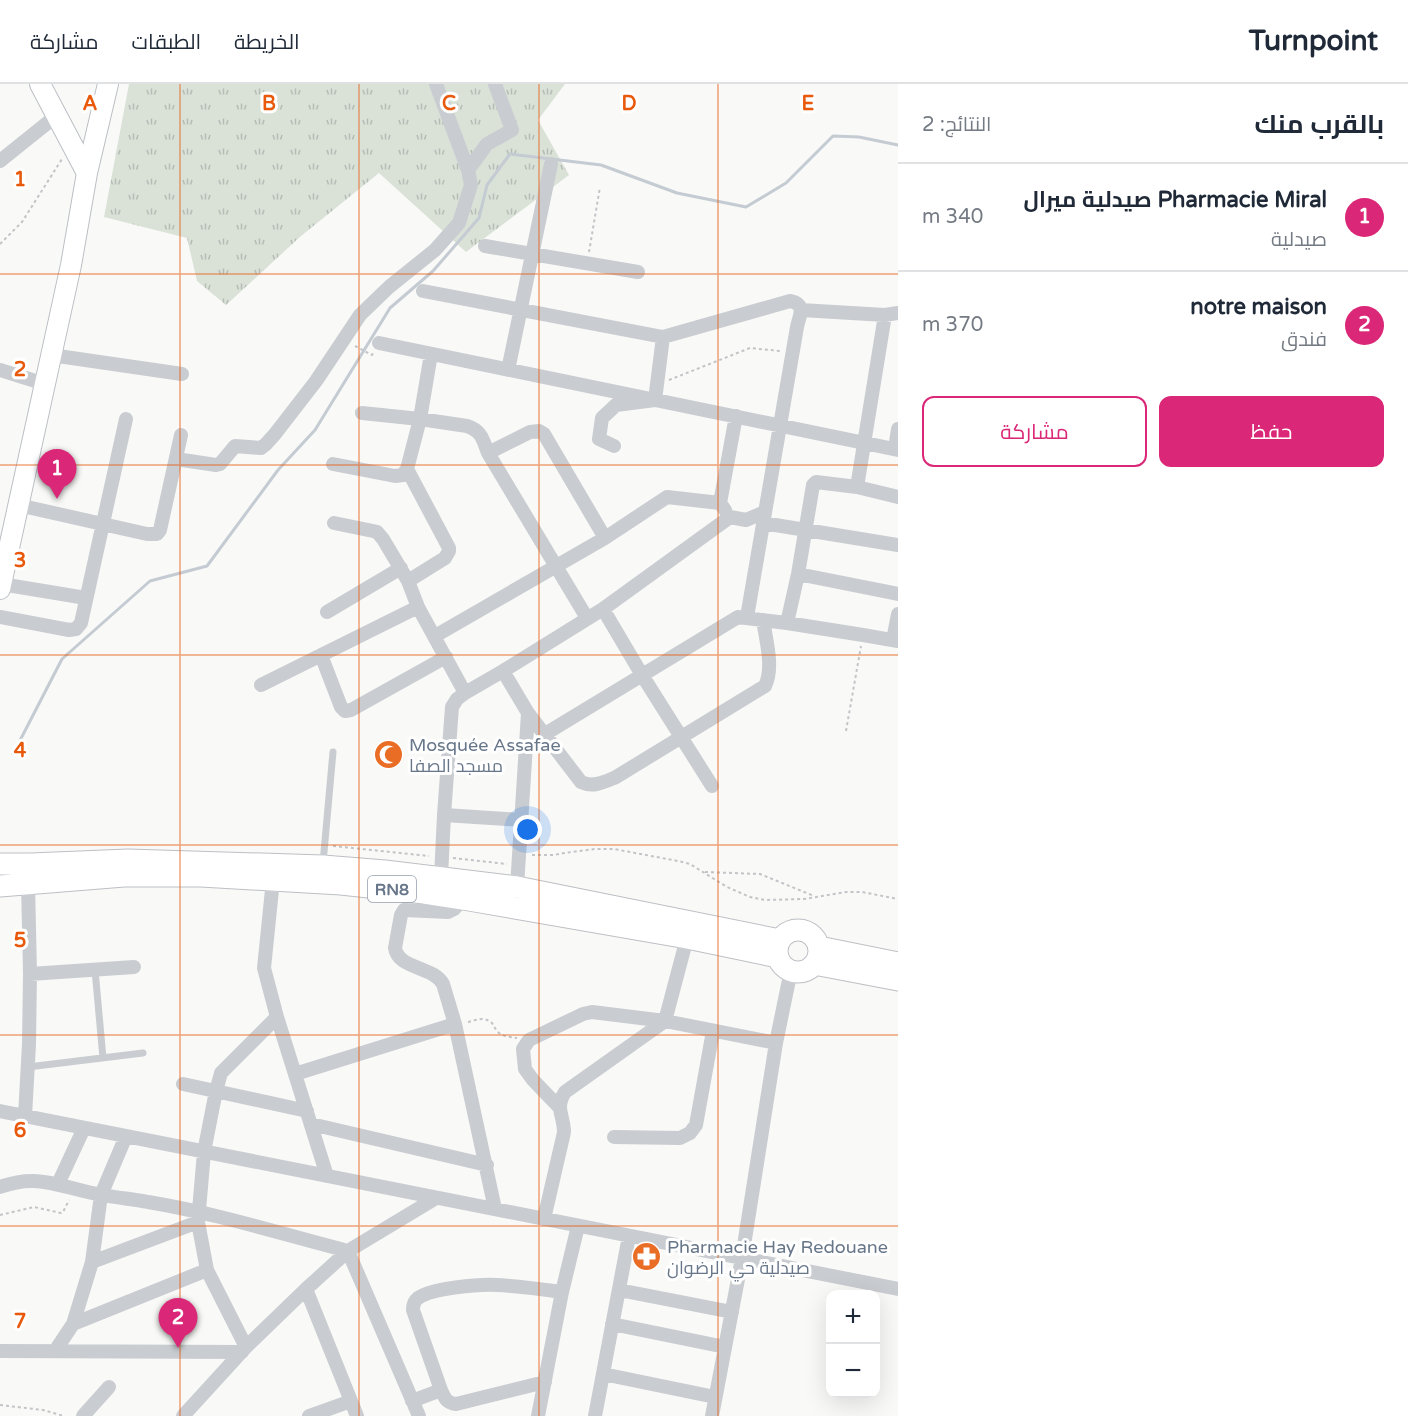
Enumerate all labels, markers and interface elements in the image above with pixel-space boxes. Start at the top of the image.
text: Turnpoint [1249,24,1378,58]
text: مشاركة [30,30,99,55]
text: الطبقات [132,30,201,55]
text: الخريطة [234,30,300,55]
text: A [83,92,98,116]
text: B [262,92,276,116]
text: C [442,92,456,116]
text: D [621,92,637,116]
text: E [802,92,815,116]
text: بالقرب منك [1255,109,1384,140]
text: النتائج: 2 [922,113,991,137]
text: 1 [14,168,26,192]
text: Pharmacie Miral صيدلية ميرال [1024,187,1327,213]
text: 340 m [922,205,983,229]
text: 1 [1358,205,1371,229]
text: صيدلية [1271,228,1327,252]
text: notre maison [1190,294,1327,320]
text: 370 m [922,313,983,337]
text: 2 [1358,313,1371,337]
text: فندق [1281,328,1327,352]
text: 2 [14,358,26,382]
button: مشاركة [922,396,1147,467]
button: حفظ [1159,396,1384,467]
pin: 1 [38,450,76,499]
text: 3 [14,549,26,573]
place label: Mosquée Assafae مسجد الصفا [409,734,561,777]
text: 4 [14,739,27,763]
mosque icon: Mosquée Assafae مسجد الصفا [372,739,404,771]
your location [513,815,542,844]
road number: RN8 [368,876,416,902]
text: 5 [14,929,26,953]
text: 6 [14,1119,26,1143]
place label: Pharmacie Hay Redouane صيدلية حي الرضوان [667,1236,888,1282]
pharmacy icon: Pharmacie Hay Redouane صيدلية حي الرضوان [630,1241,662,1273]
map controls [826,1290,880,1398]
button: + [826,1290,880,1344]
pin: 2 [158,1298,198,1348]
text: 7 [14,1310,26,1334]
button: − [826,1344,880,1398]

